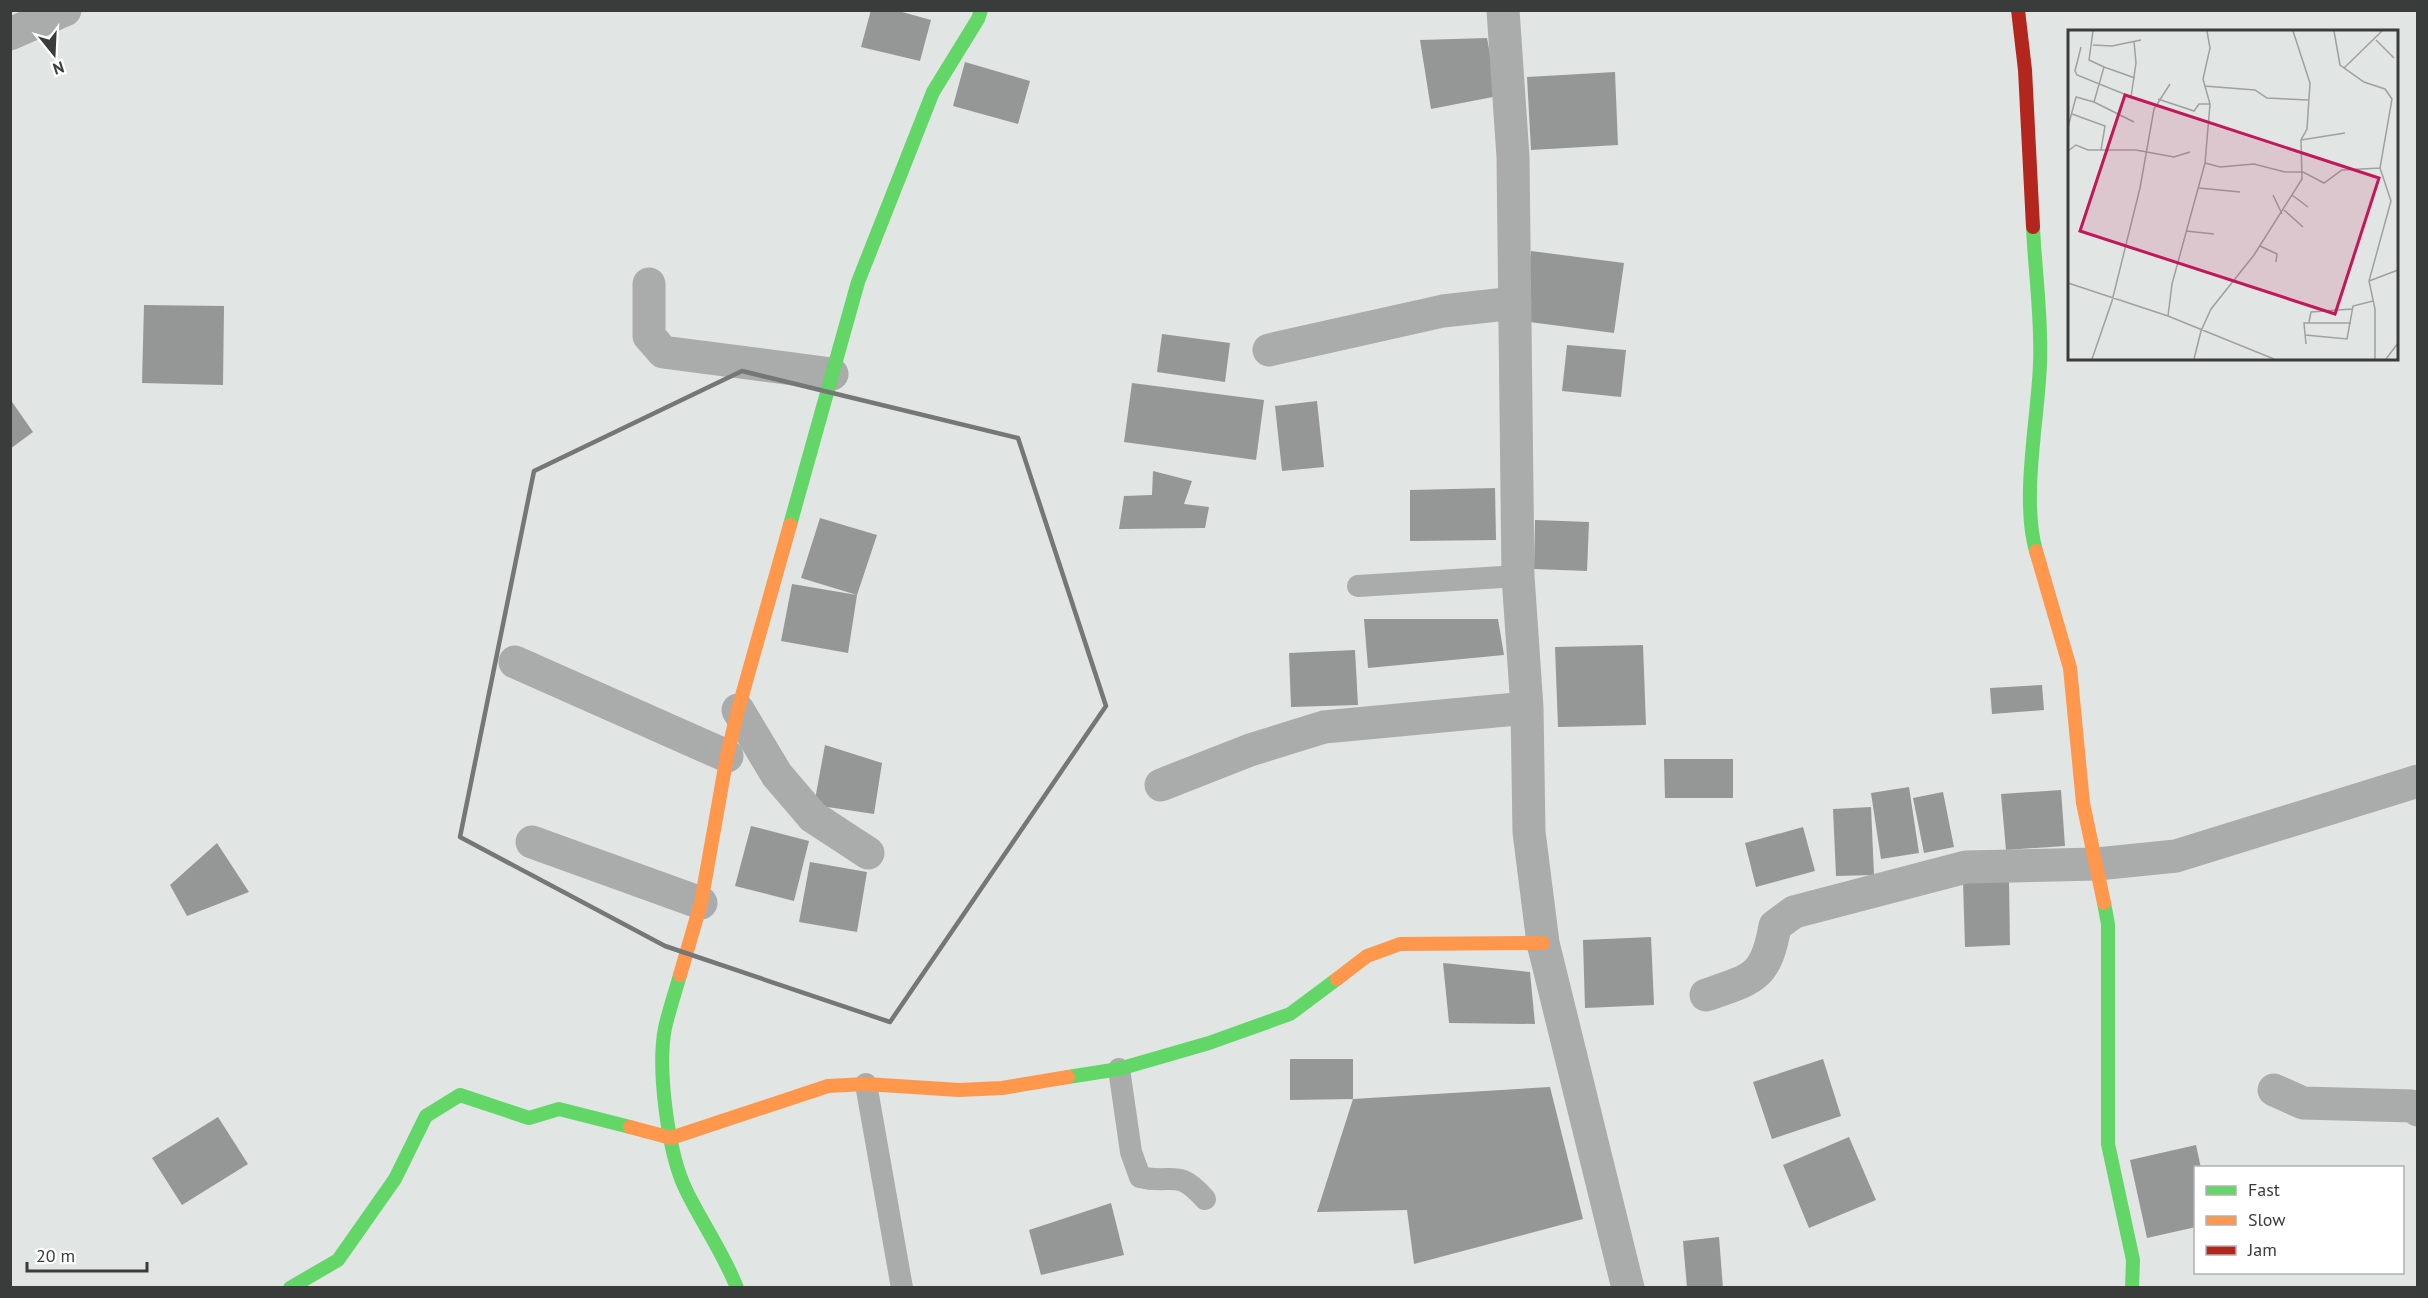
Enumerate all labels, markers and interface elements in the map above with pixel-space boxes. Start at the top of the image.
north arrow [24,24,84,84]
inset map [2068,30,2398,360]
text: N [51,57,67,79]
legend [2194,1166,2404,1274]
text: Fast [2248,1178,2280,1201]
text: Slow [2248,1208,2286,1231]
scale bar [27,1235,147,1273]
text: Jam [2247,1238,2277,1261]
text: 20 m [36,1244,75,1267]

